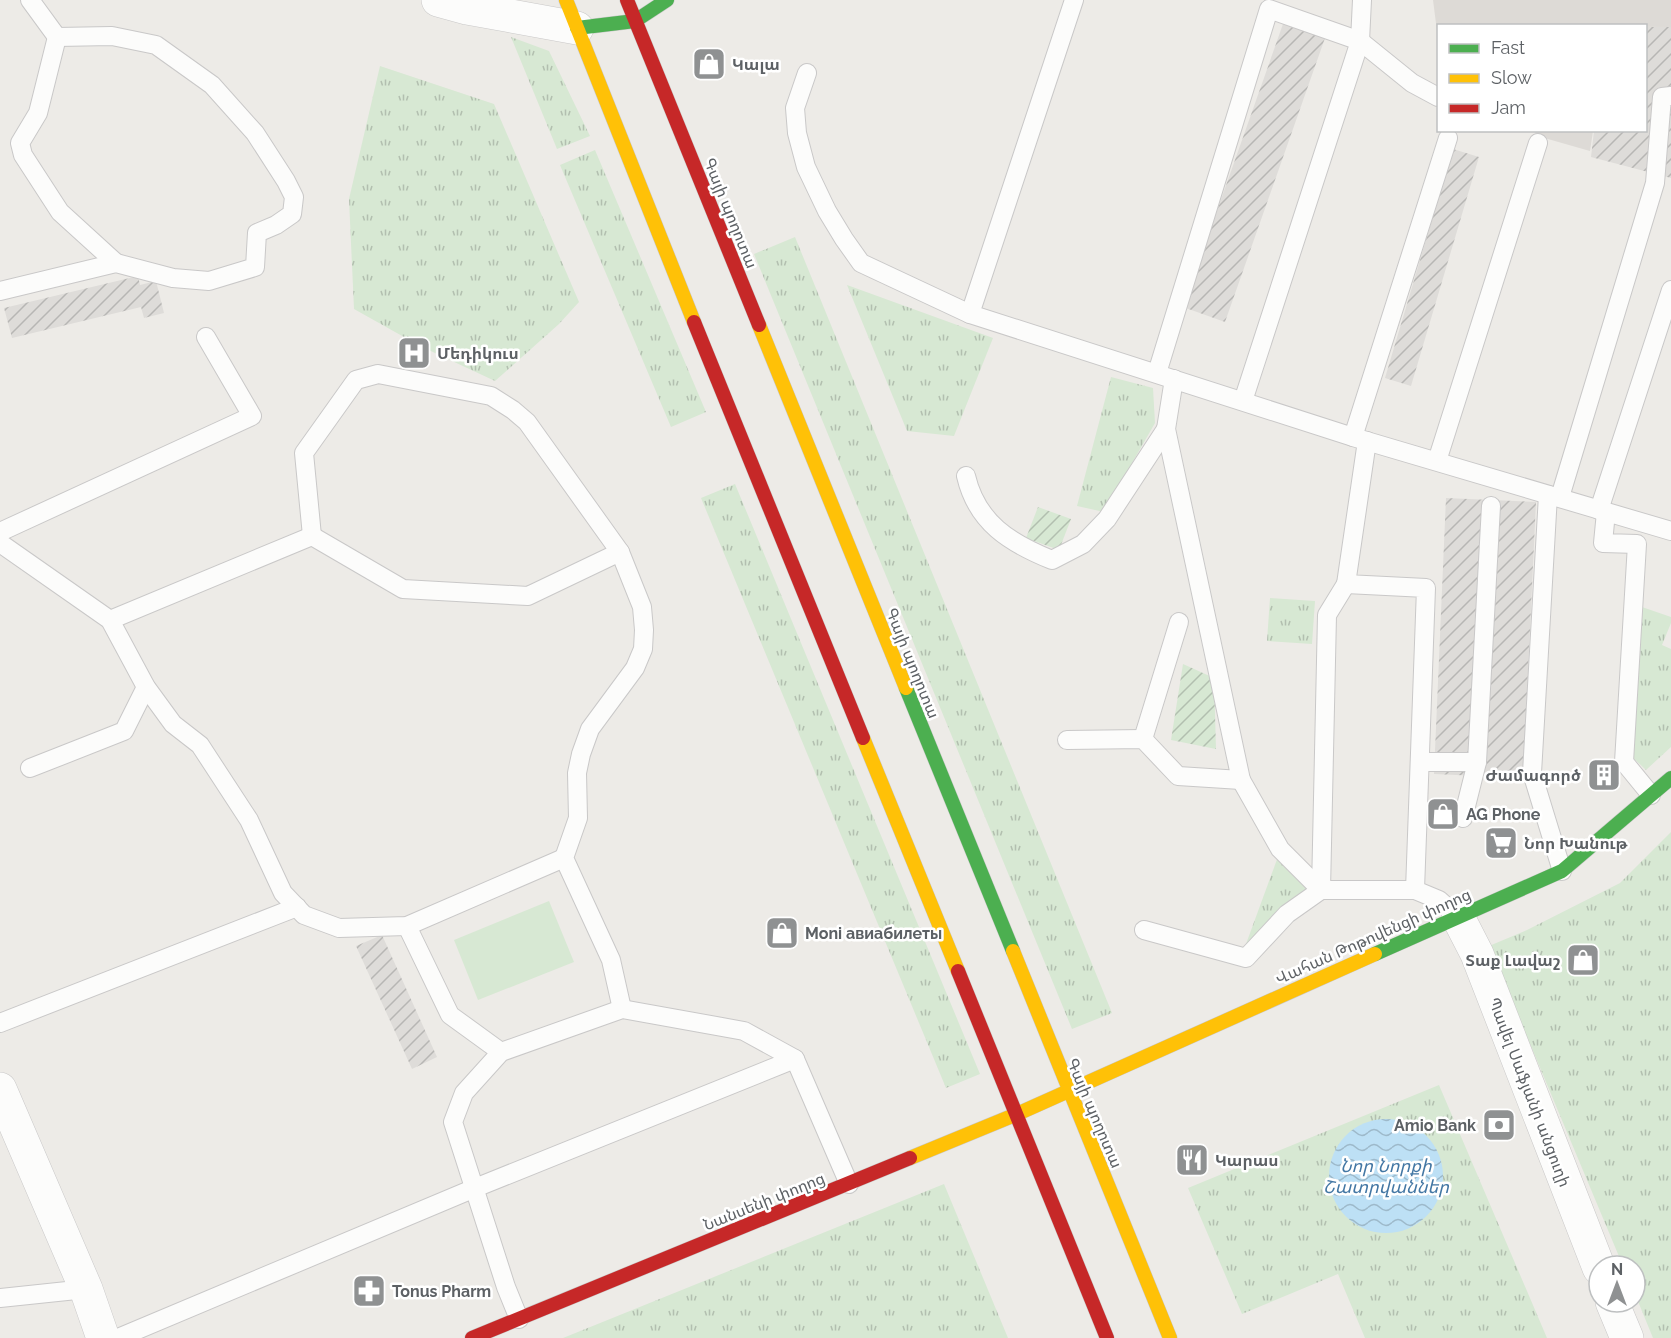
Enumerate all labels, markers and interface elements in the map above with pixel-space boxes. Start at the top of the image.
legend [1437,24,1647,132]
text: Fast [1491,37,1525,58]
shop icon: Կալա [691,46,727,82]
place label: Կալա [732,55,780,74]
text: Slow [1491,67,1532,88]
text: Jam [1491,97,1526,118]
street label: Գայի պողոտա [700,155,761,271]
hospital icon: Մեդիկուս [396,335,432,371]
place label: Մեդիկուս [437,344,519,363]
street label: Գայի պողոտա [882,605,943,721]
building icon: Ժամագործ [1586,757,1622,793]
place label: Ժամագործ [1485,766,1581,785]
shop icon: AG Phone [1425,796,1461,832]
place label: AG Phone [1466,805,1541,824]
supermarket icon: Նոր Խանութ [1483,825,1519,861]
place label: Նոր Խանութ [1524,834,1629,853]
street label: Վահան Թոթովենցի փողոց [1272,885,1474,988]
shop icon: Moni авиабилеты [764,915,800,951]
place label: Moni авиабилеты [805,924,942,943]
shop icon: Տաք Լավաշ [1565,942,1601,978]
place label: Տաք Լավաշ [1466,951,1560,970]
street label: Պավել Սաֆյանի անցուղի [1485,995,1575,1190]
street label: Գայի պողոտա [1063,1055,1126,1171]
bank icon: Amio Bank [1481,1107,1517,1143]
place label: Amio Bank [1394,1116,1476,1135]
restaurant icon: Կարաս [1174,1142,1210,1178]
place label: Կարաս [1215,1151,1279,1170]
water label: Նոր Նորքի Շատրվաններ [1323,1155,1449,1198]
street label: Նանսենի փողոց [701,1168,828,1235]
north arrow [1587,1254,1647,1314]
text: N [1611,1260,1623,1279]
pharmacy icon: Tonus Pharm [351,1273,387,1309]
place label: Tonus Pharm [392,1282,491,1301]

